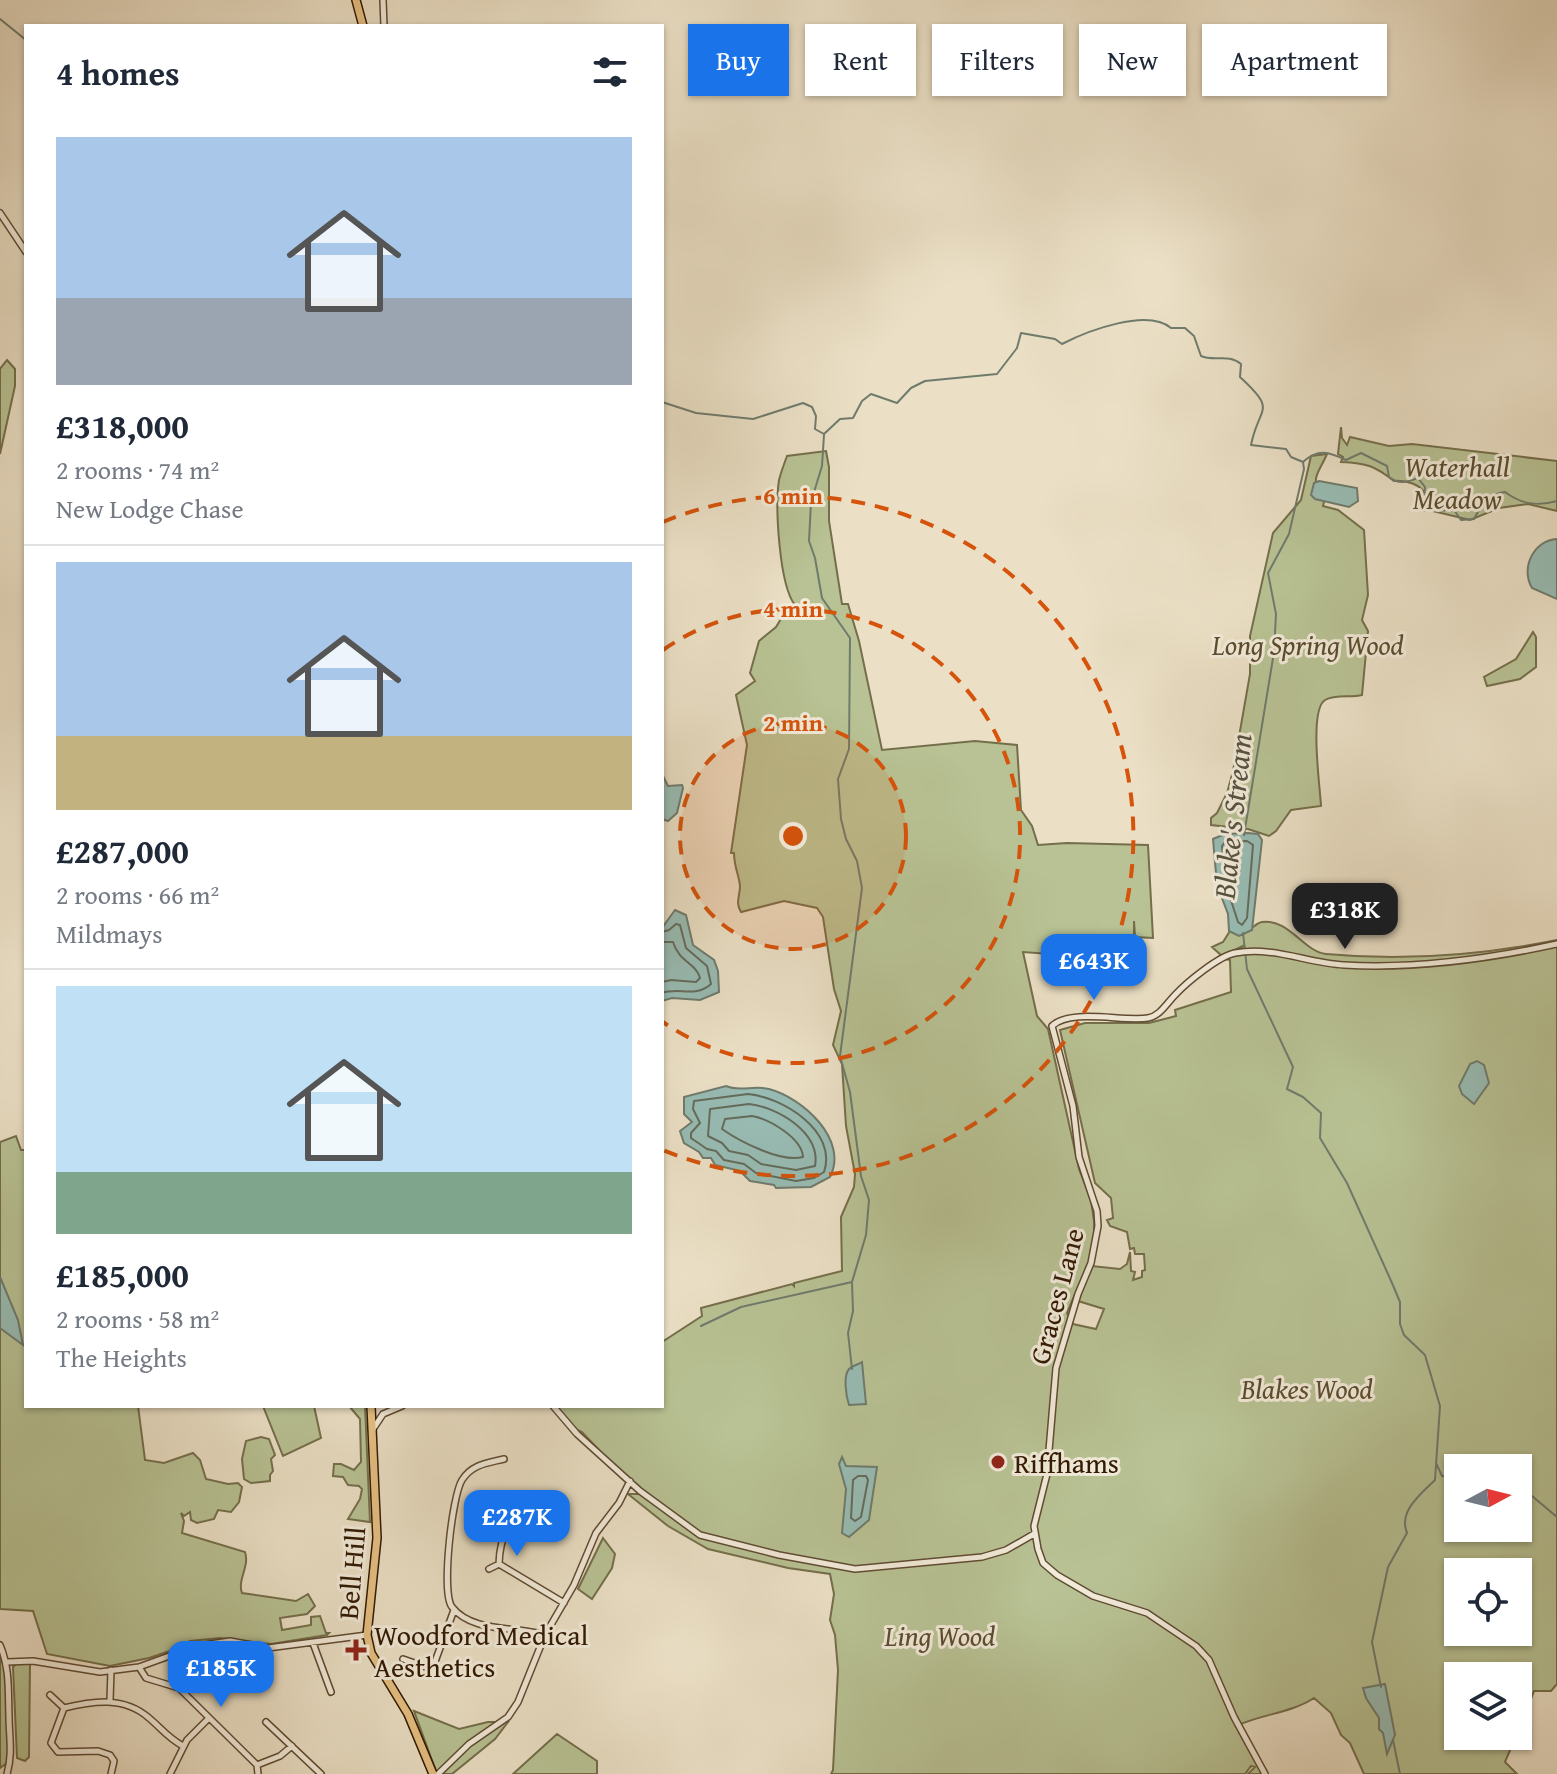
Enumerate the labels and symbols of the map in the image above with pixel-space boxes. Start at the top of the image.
park label: Waterhall Meadow [1404,446,1510,519]
text: 6 min [763,478,823,513]
text: 4 min [763,591,823,626]
park label: Long Spring Wood [1211,624,1404,665]
text: 2 min [763,705,823,740]
water label: Blake's Stream [1201,731,1263,902]
centre of rings [779,822,807,850]
pin: £318K [1289,883,1401,951]
pin: £643K [1038,934,1150,1002]
street label: Graces Lane [1018,1223,1094,1369]
park label: Blakes Wood [1240,1368,1373,1409]
place label: Riffhams [1014,1442,1119,1483]
marker: Riffhams [989,1453,1007,1471]
north arrow [1444,1454,1532,1542]
pin: £287K [461,1490,573,1558]
street label: Bell Hill [327,1525,375,1621]
place label: Woodford Medical Aesthetics [374,1614,588,1687]
park label: Ling Wood [884,1615,995,1656]
marker: Woodford Medical Aesthetics [345,1639,367,1661]
pin: £185K [165,1641,277,1709]

